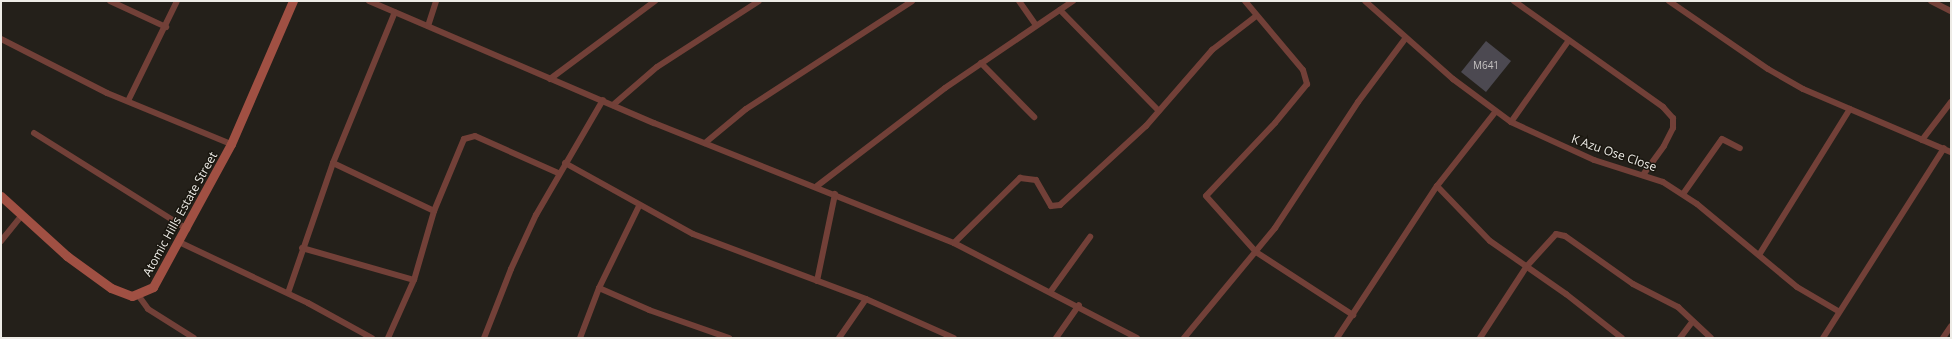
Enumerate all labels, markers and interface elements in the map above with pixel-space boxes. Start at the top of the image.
house number: M641 [1473,60,1499,72]
street label: K Azu Ose Close [1569,132,1659,174]
street label: Atomic Hills Estate Street [140,149,220,279]

